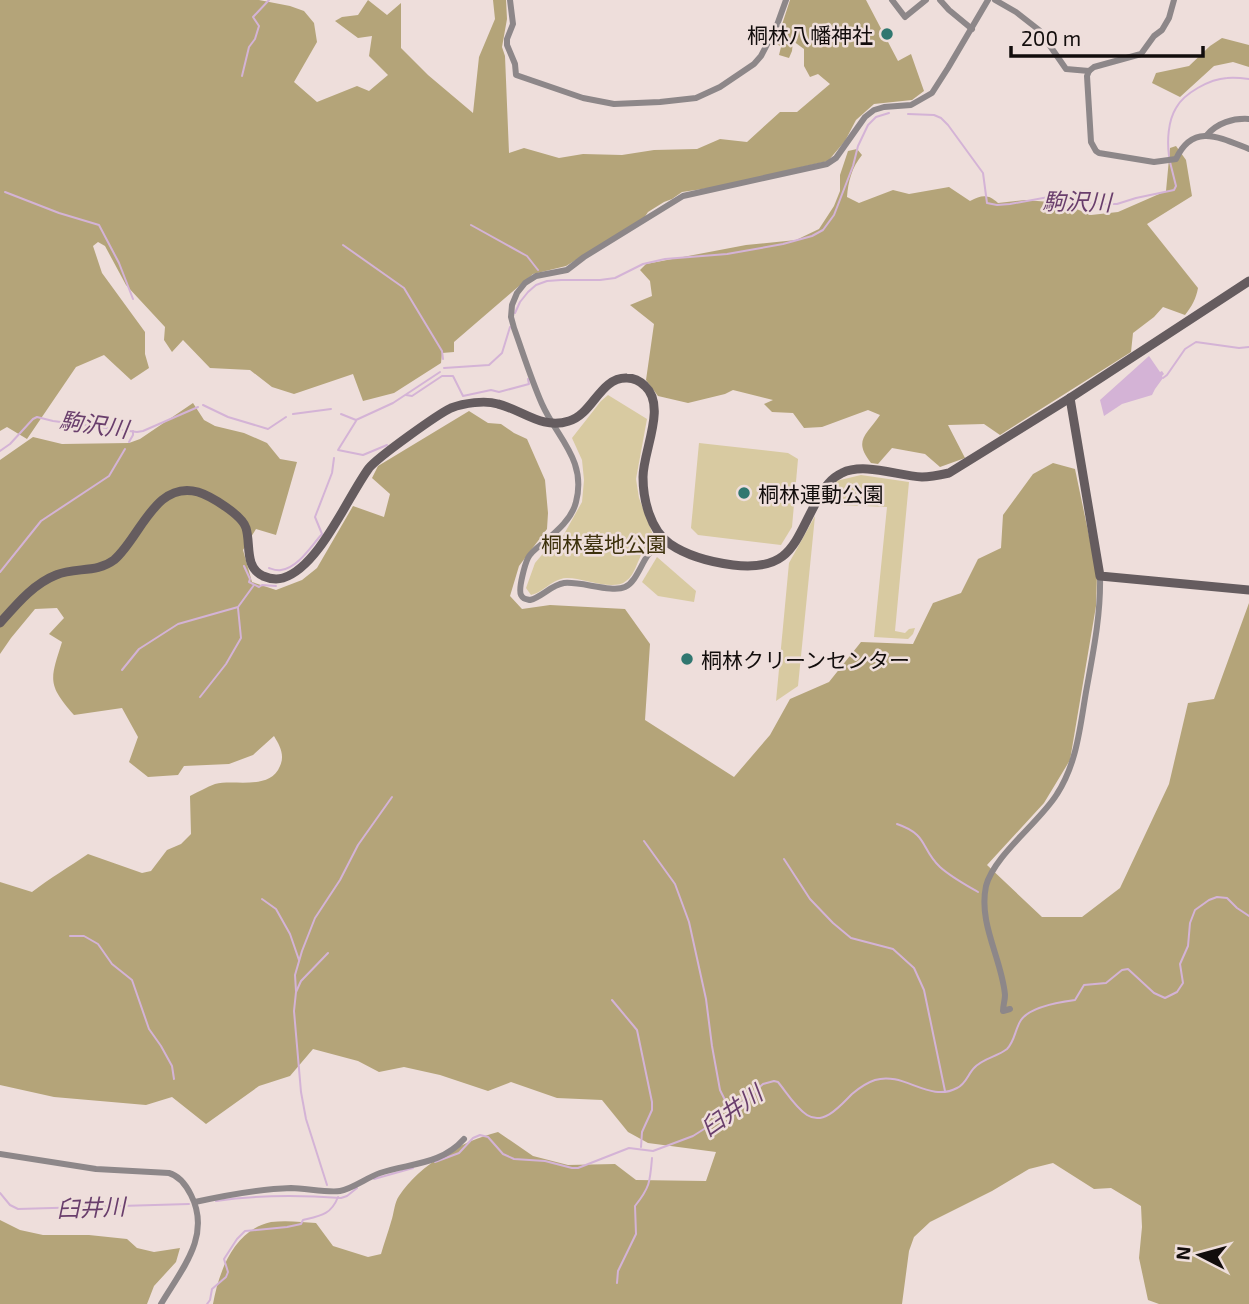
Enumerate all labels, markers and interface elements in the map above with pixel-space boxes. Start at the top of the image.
scale bar [1011,14,1204,58]
place label: 桐林八幡神社 [747,22,873,47]
text: 200 m [1021,25,1081,50]
marker: 桐林八幡神社 [879,26,895,42]
water label: 駒沢川 [1042,186,1115,216]
water label: 駒沢川 [58,405,133,443]
place label: 桐林運動公園 [758,481,884,506]
marker: 桐林運動公園 [736,485,752,501]
park label: 桐林墓地公園 [541,531,667,556]
place label: 桐林クリーンセンター [701,647,910,672]
marker: 桐林クリーンセンター [679,651,695,667]
water label: 臼井川 [695,1077,770,1141]
water label: 臼井川 [56,1192,129,1222]
north arrow [1165,1220,1235,1290]
text: N [1170,1245,1195,1261]

